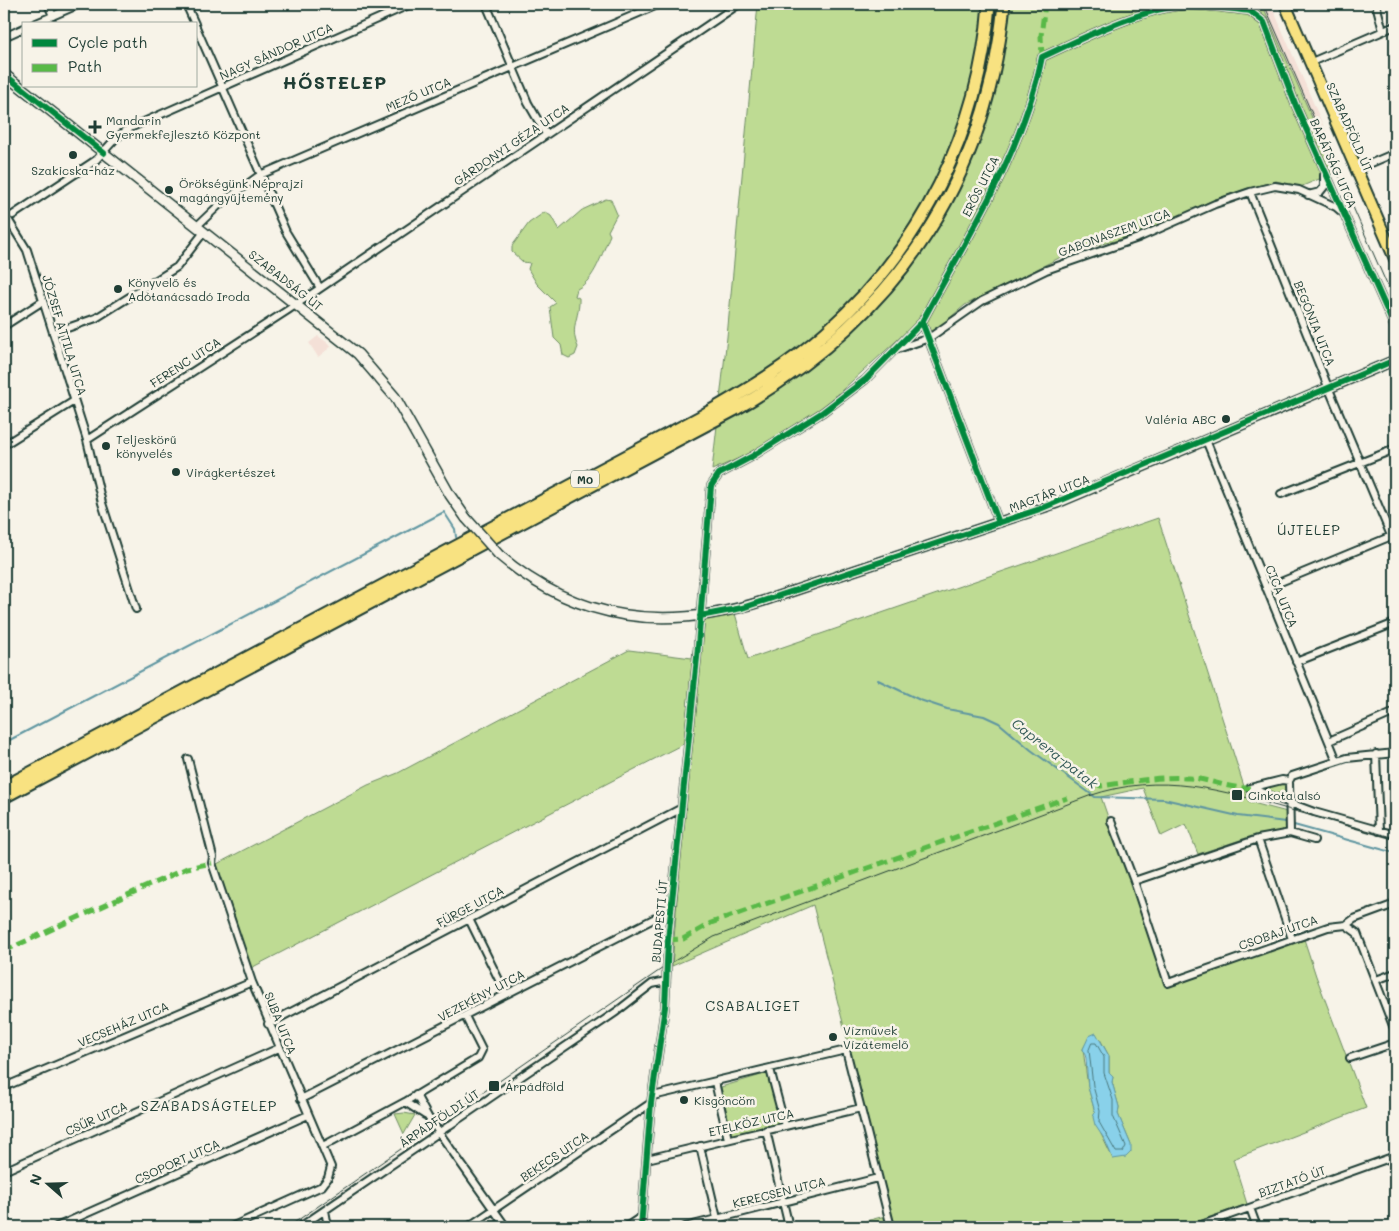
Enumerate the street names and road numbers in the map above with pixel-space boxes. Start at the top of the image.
street label: NAGY SÁNDOR UTCA [217,19,335,83]
street label: MEZŐ UTCA [383,73,453,115]
street label: SZABADFÖLD ÚT [1323,80,1377,175]
street label: GÁRDONYI GÉZA UTCA [450,99,572,189]
street label: BARÁTSÁG UTCA [1307,116,1361,210]
street label: ERŐS UTCA [958,153,1002,219]
street label: GABONASZEM UTCA [1056,204,1172,260]
street label: SZABADSÁG ÚT [246,246,326,314]
street label: JÓZSEF ATTILA UTCA [39,273,91,397]
street label: BEGÓNIA UTCA [1291,278,1339,368]
street label: FERENC UTCA [147,333,223,391]
road number: M0 [571,470,599,488]
street label: MAGTÁR UTCA [1007,470,1091,516]
street label: CICA UTCA [1262,562,1302,630]
street label: BUDAPESTI ÚT [647,878,671,963]
street label: FÜRGE UTCA [434,882,506,930]
street label: CSOBAJ UTCA [1236,911,1320,953]
street label: VEZEKÉNY UTCA [435,965,527,1025]
street label: SUBA UTCA [261,989,301,1057]
street label: VECSEHÁZ UTCA [75,998,171,1050]
street label: ÁRPÁDFÖLDI ÚT [396,1085,482,1151]
street label: CSŰR UTCA [62,1097,130,1139]
street label: ETELKÖZ UTCA [707,1104,795,1140]
street label: BEKECS UTCA [517,1127,591,1185]
street label: CSOPORT UTCA [132,1135,222,1187]
street label: BIZTATÓ ÚT [1256,1161,1328,1201]
street label: KERECSEN UTCA [731,1173,827,1211]

